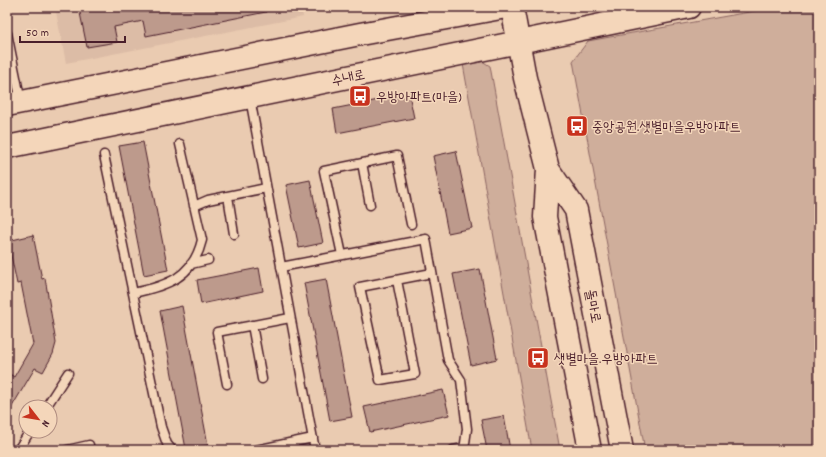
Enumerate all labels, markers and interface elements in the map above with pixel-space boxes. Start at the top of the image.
scale bar [20,18,125,44]
text: 50 m [26,25,49,42]
street label: 수내로 [330,66,367,92]
bus stop icon: 우방아파트(마을) [347,83,373,109]
place label: 우방아파트(마을) [376,88,462,108]
bus stop icon: 중앙공원.샛별마을우방아파트 [564,113,590,139]
place label: 중앙공원.샛별마을우방아파트 [592,118,741,138]
street label: 돌마로 [579,288,605,325]
bus stop icon: 샛별마을.우방아파트 [525,345,551,371]
place label: 샛별마을.우방아파트 [554,350,658,370]
north arrow [18,399,58,439]
text: N [36,417,53,430]

